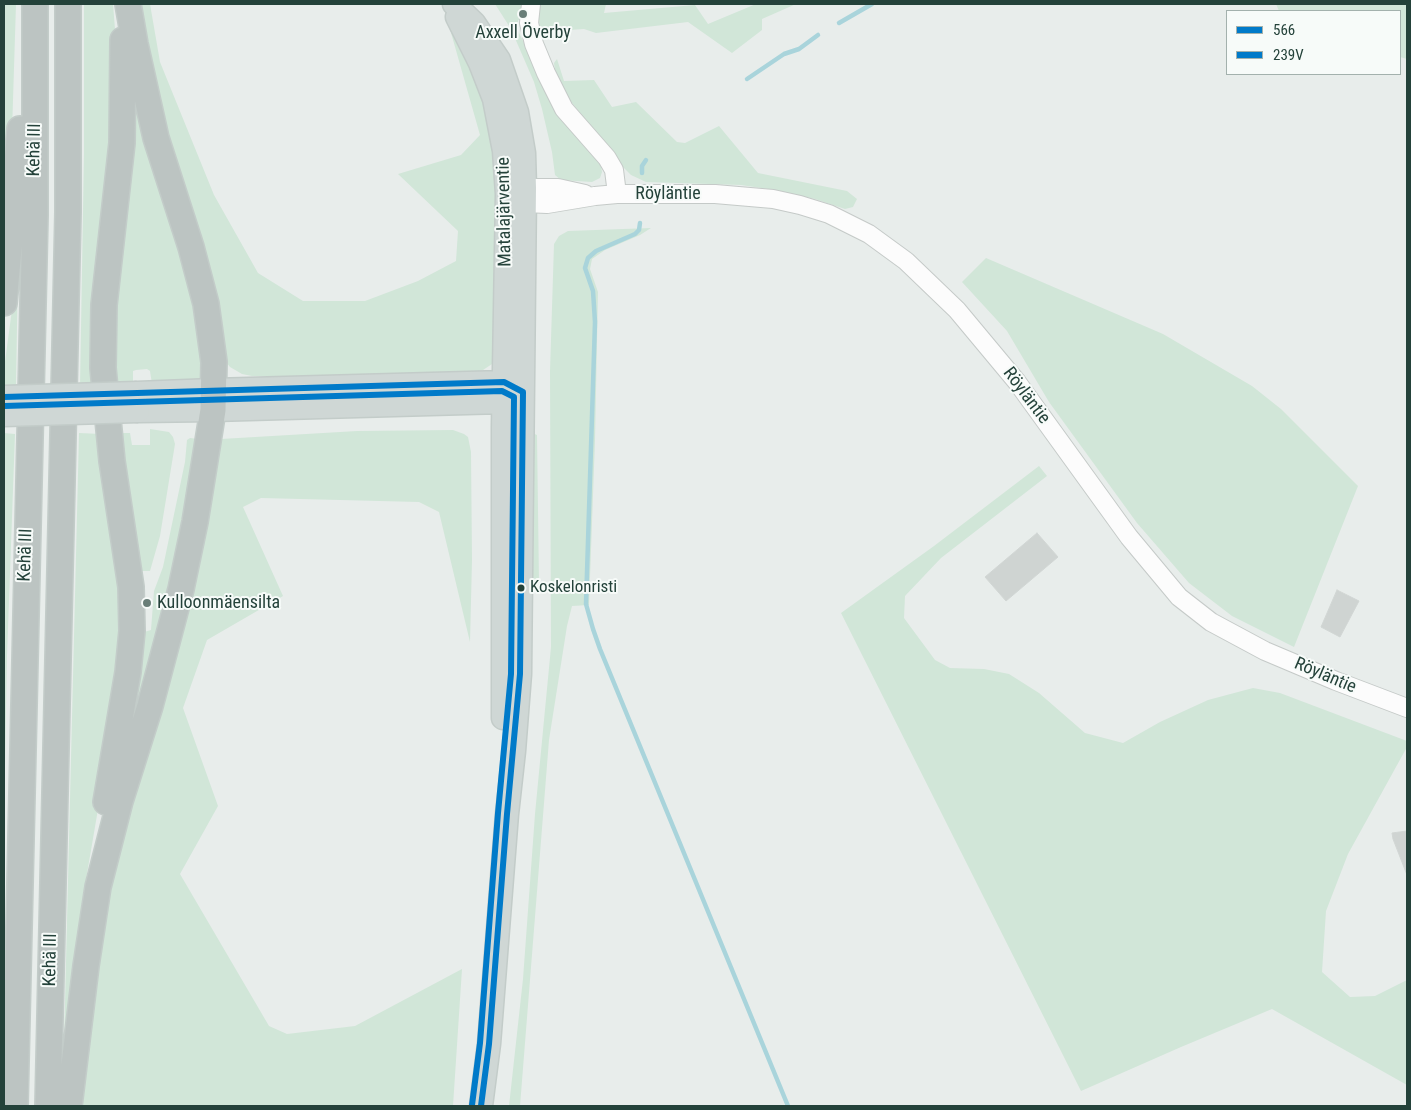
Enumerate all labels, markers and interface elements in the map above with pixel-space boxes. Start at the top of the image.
marker: Axxell Överby [517,8,529,20]
legend [1226,10,1401,75]
text: 566 [1273,21,1295,39]
place label: Axxell Överby [475,22,571,44]
text: 239V [1273,46,1304,64]
street label: Kehä III [24,123,46,177]
street label: Matalajärventie [493,157,517,267]
street label: Röyläntie [635,183,701,205]
street label: Röyläntie [998,363,1054,429]
street label: Kehä III [14,528,38,582]
place label: Koskelonristi [530,578,617,598]
marker: Koskelonristi [516,583,526,593]
place label: Kulloonmäensilta [157,592,280,614]
marker: Kulloonmäensilta [141,597,153,609]
street label: Röyläntie [1291,653,1359,699]
street label: Kehä III [40,933,62,987]

